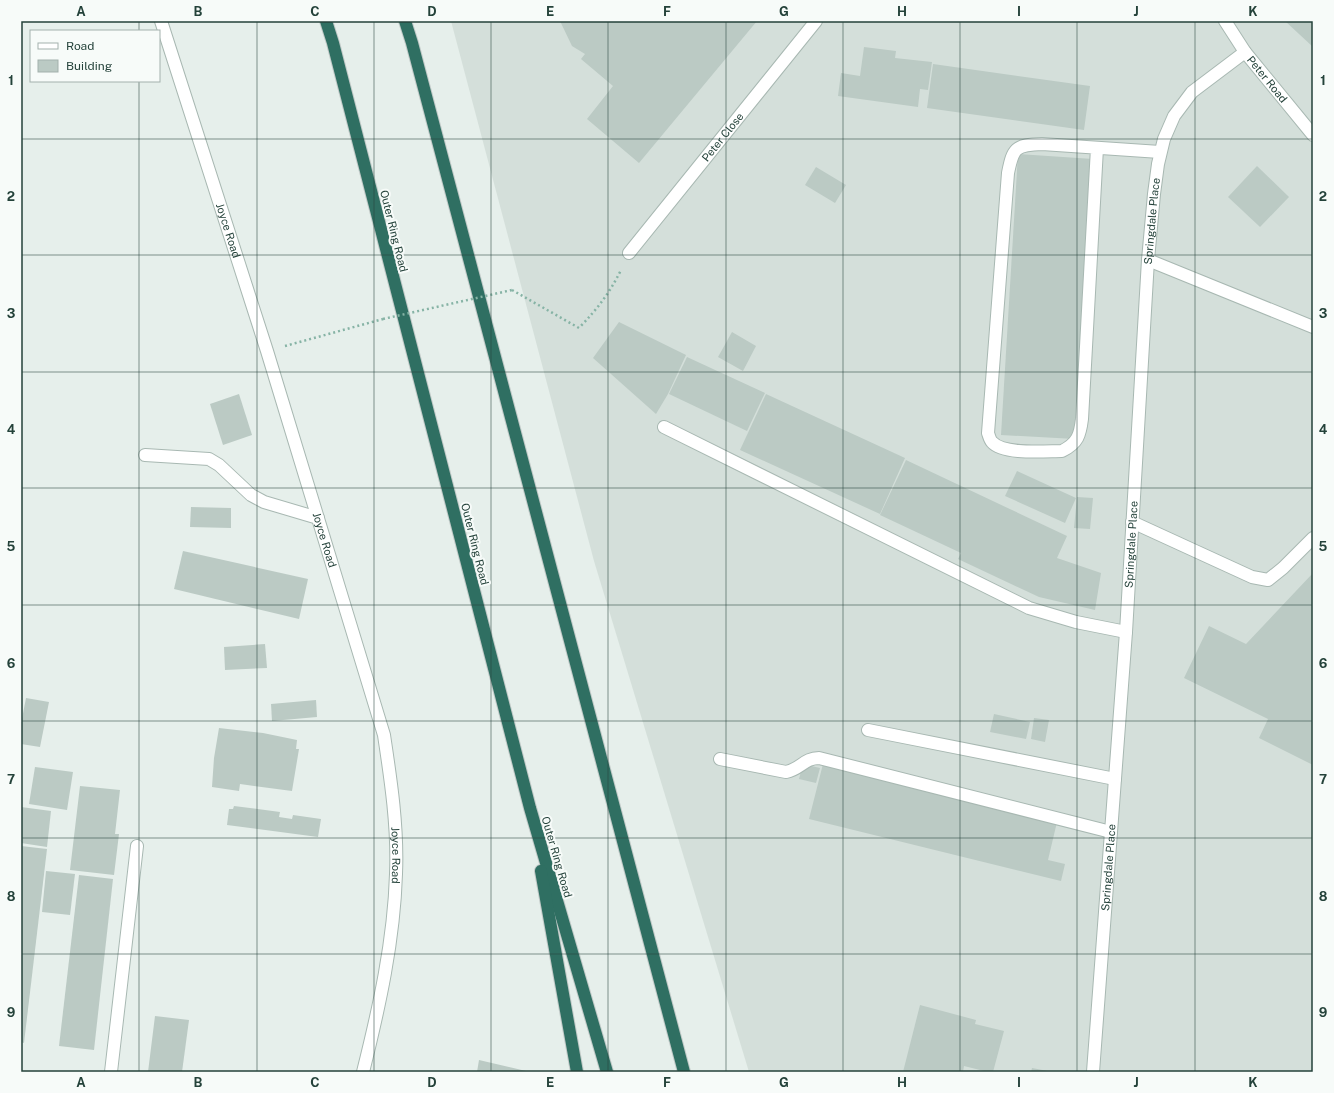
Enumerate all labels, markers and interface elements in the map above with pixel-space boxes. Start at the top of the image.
text: A [76,4,86,19]
text: B [194,4,203,19]
text: C [310,4,320,19]
text: D [427,4,437,19]
text: E [546,4,554,19]
text: F [663,4,671,19]
text: G [779,4,789,19]
text: H [897,4,907,19]
text: I [1017,4,1021,19]
text: J [1133,4,1139,19]
text: K [1248,4,1258,19]
legend [30,30,160,82]
text: Road [66,39,94,53]
street label: Peter Road [1245,54,1290,105]
text: Building [66,59,112,73]
text: 1 [8,73,14,88]
text: 1 [1320,73,1326,88]
street label: Peter Close [699,110,746,164]
street label: Springdale Place [1142,177,1162,265]
text: 2 [7,189,15,204]
street label: Outer Ring Road [378,189,410,273]
text: 2 [1319,189,1327,204]
street label: Joyce Road [214,201,243,259]
text: 3 [7,306,16,321]
text: 3 [1319,306,1328,321]
text: 4 [7,422,16,437]
text: 4 [1319,422,1328,437]
street label: Springdale Place [1123,500,1140,588]
street label: Outer Ring Road [459,502,491,586]
street label: Joyce Road [310,511,339,569]
text: 5 [7,539,16,554]
text: 5 [1319,539,1328,554]
text: 6 [7,656,16,671]
text: 6 [1319,656,1328,671]
text: 7 [7,772,15,787]
text: 7 [1319,772,1327,787]
street label: Outer Ring Road [540,815,574,899]
street label: Springdale Place [1099,824,1118,912]
street label: Joyce Road [389,826,402,884]
text: 8 [7,889,16,904]
text: 8 [1319,889,1328,904]
text: 9 [7,1005,15,1020]
text: 9 [1319,1005,1327,1020]
text: A [76,1075,86,1090]
text: B [194,1075,203,1090]
text: C [310,1075,320,1090]
text: D [427,1075,437,1090]
text: E [546,1075,554,1090]
text: F [663,1075,671,1090]
text: G [779,1075,789,1090]
text: H [897,1075,907,1090]
text: I [1017,1075,1021,1090]
text: J [1133,1075,1139,1090]
text: K [1248,1075,1258,1090]

